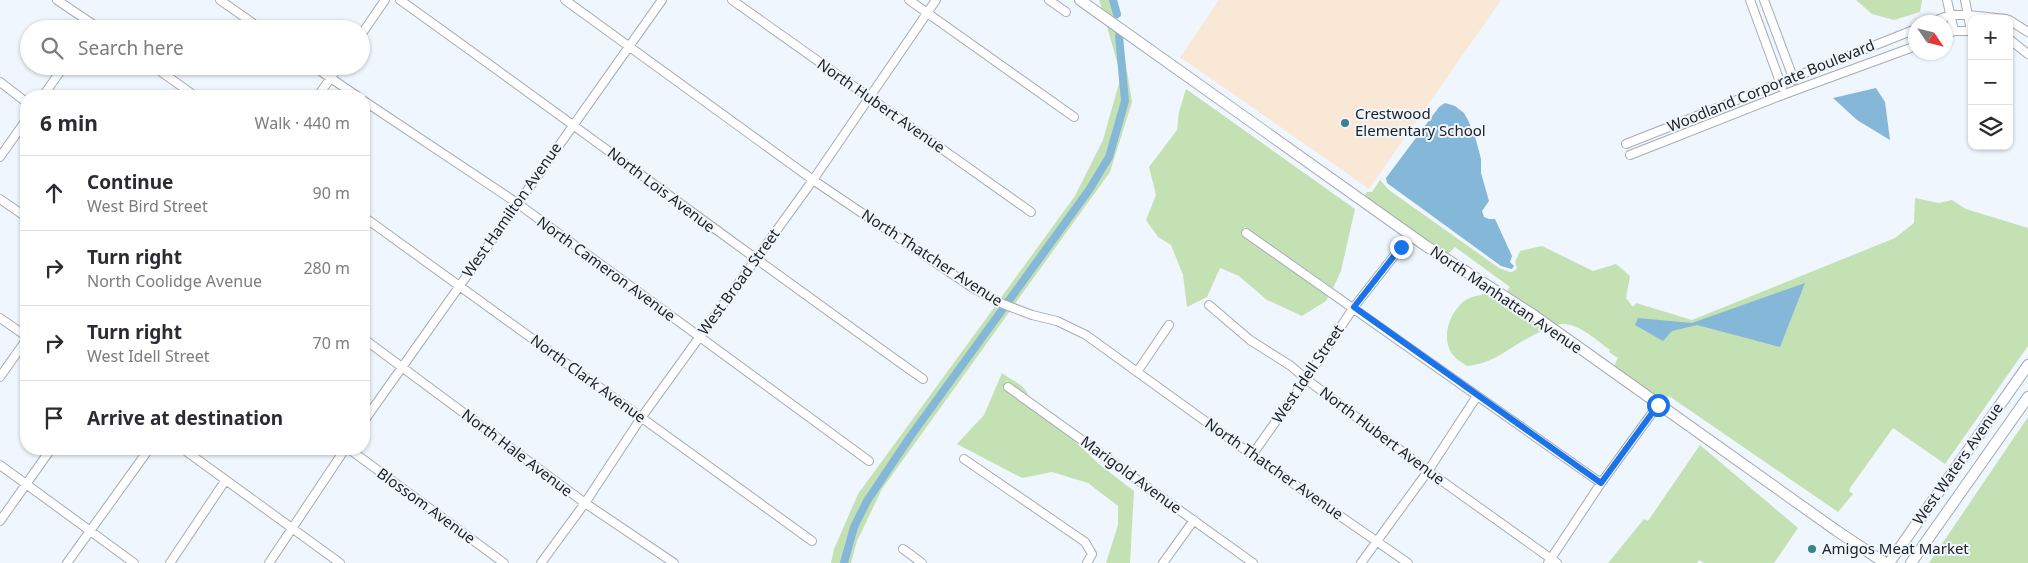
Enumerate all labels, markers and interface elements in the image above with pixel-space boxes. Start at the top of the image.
north arrow [1908,15,1953,60]
map controls [1968,15,2013,150]
button: + [1968,15,2013,60]
search box [20,20,370,75]
icon: search [38,34,66,62]
street label: Woodland Corporate Boulevard [1664,34,1877,136]
text: Search here [78,35,184,61]
street label: North Hubert Avenue [814,54,949,157]
button: − [1968,60,2013,105]
place label: Crestwood Elementary School [1355,103,1486,140]
button: layers [1968,105,2013,150]
text: 6 min [40,109,98,137]
text: Walk · 440 m [255,112,350,134]
marker: Crestwood Elementary School [1339,117,1351,129]
street label: West Hamilton Avenue [457,138,565,281]
street label: North Lois Avenue [604,142,719,236]
text: Continue [87,169,173,195]
icon: ahead [40,179,68,207]
text: 90 m [313,182,350,204]
text: West Bird Street [87,195,208,217]
street label: North Thatcher Avenue [858,204,1007,310]
street label: North Cameron Avenue [533,211,680,325]
street label: West Broad Street [693,224,784,339]
route end [1390,236,1413,259]
street label: North Manhattan Avenue [1427,241,1586,358]
text: Turn right [87,244,182,270]
icon: right [40,254,68,282]
text: 280 m [303,257,350,279]
text: North Coolidge Avenue [87,270,262,292]
text: Turn right [87,319,182,345]
street label: West Idell Street [1267,320,1348,427]
icon: right [40,329,68,357]
street label: North Clark Avenue [527,330,650,427]
text: 70 m [313,332,350,354]
text: West Idell Street [87,345,210,367]
street label: North Hubert Avenue [1316,382,1449,489]
route start [1647,394,1670,417]
street label: West Waters Avenue [1908,399,2007,528]
icon: arrive [40,404,68,432]
street label: North Hale Avenue [458,404,577,500]
text: Arrive at destination [87,405,283,431]
street label: North Thatcher Avenue [1202,413,1348,524]
street label: Marigold Avenue [1077,431,1186,518]
street label: Blossom Avenue [373,463,480,548]
place label: Amigos Meat Market [1822,538,1969,558]
marker: Amigos Meat Market [1806,543,1818,555]

